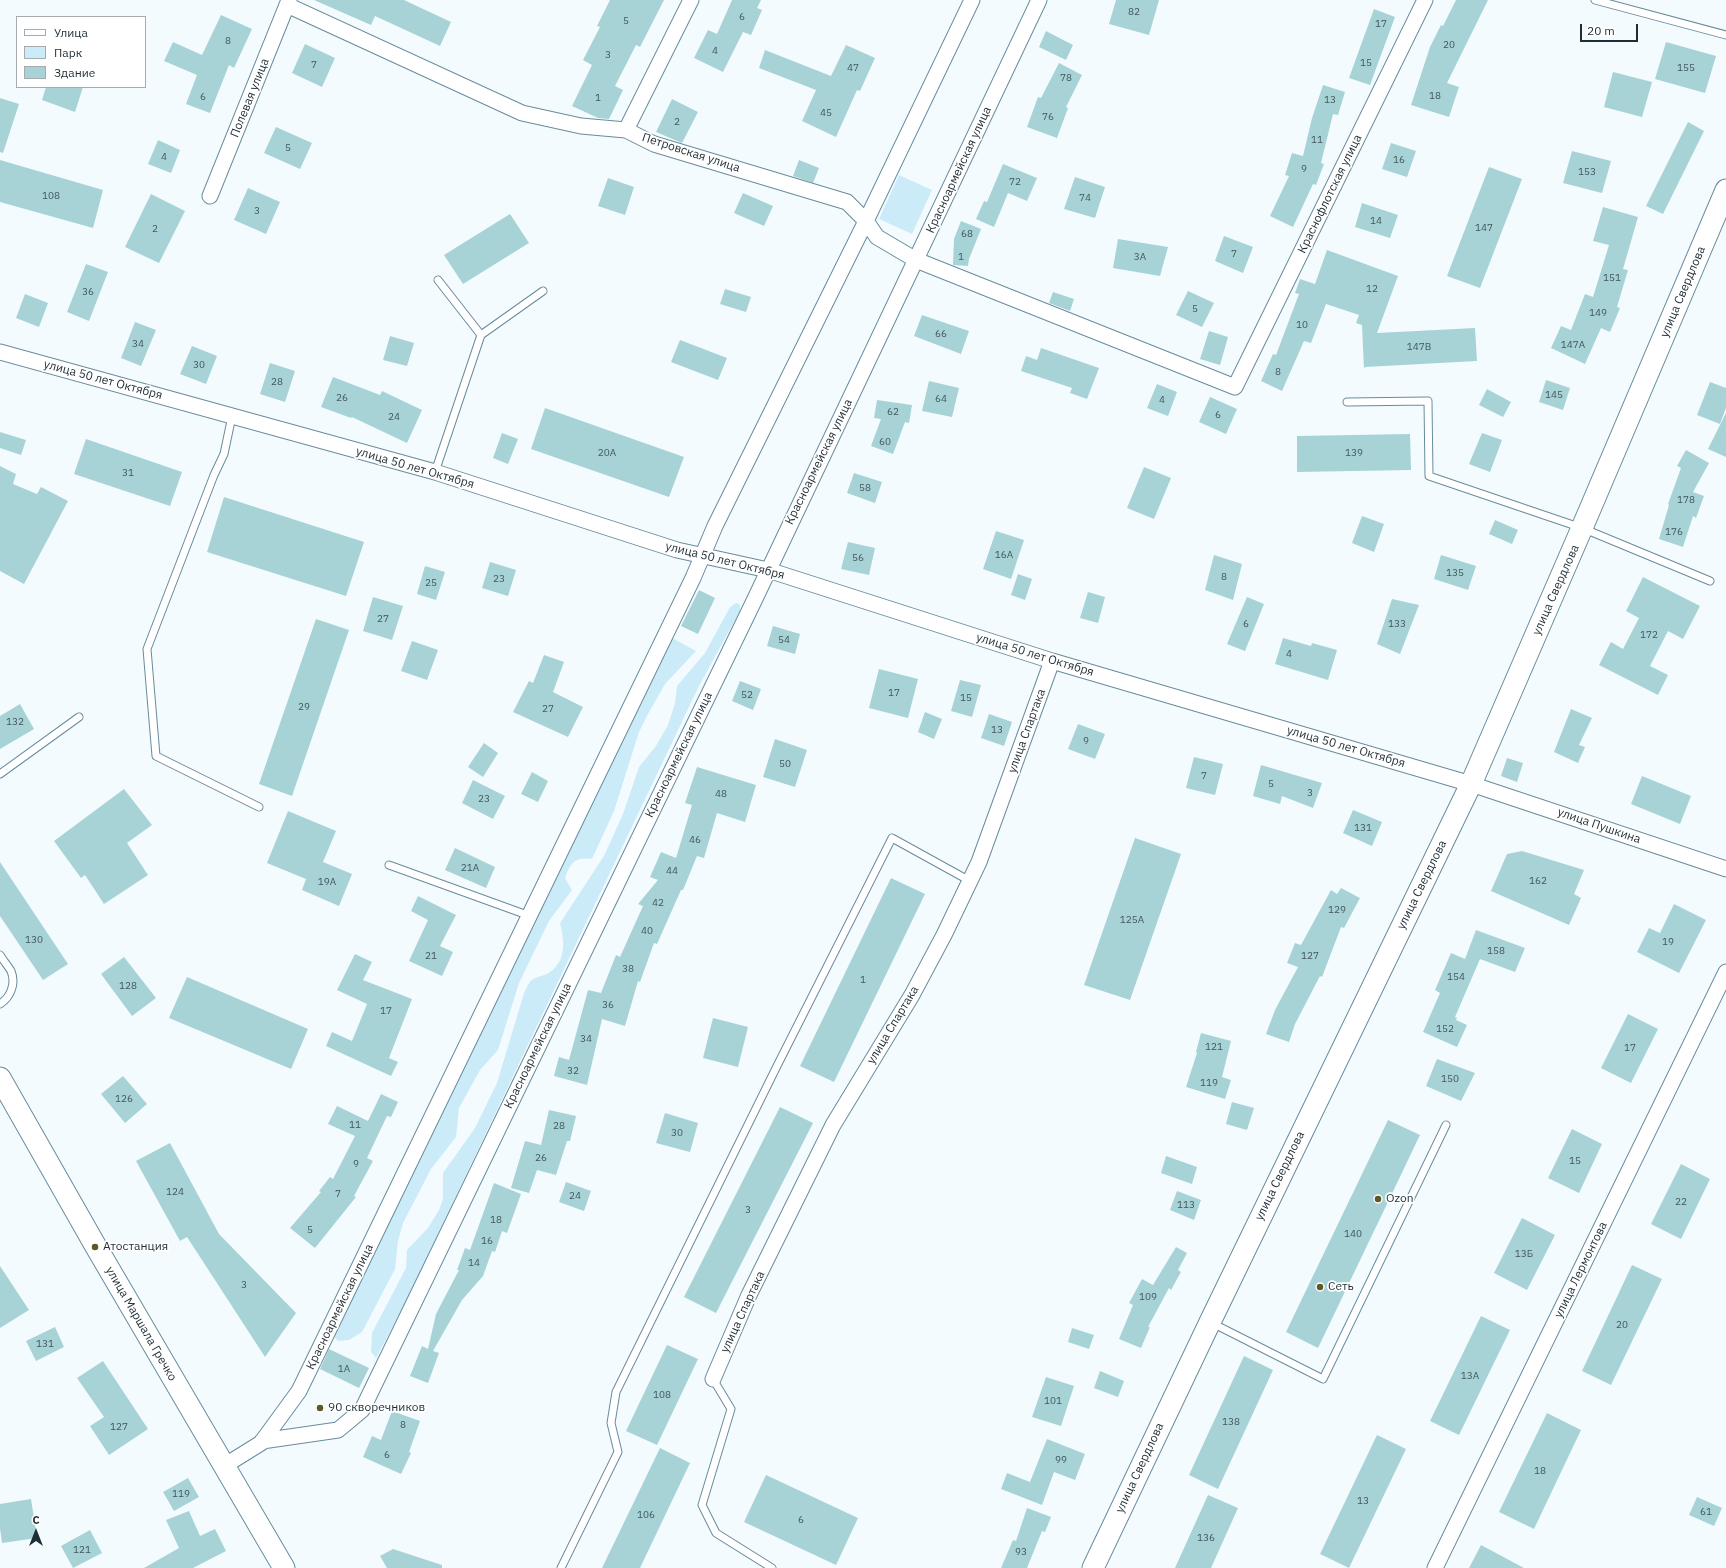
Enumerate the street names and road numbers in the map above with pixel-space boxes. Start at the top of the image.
street label: Полевая улица [228,56,272,140]
street label: Красноармейская улица [923,104,995,236]
street label: Петровская улица [640,130,742,176]
street label: Краснофлотская улица [1295,132,1365,256]
street label: улица Свердлова [1657,244,1709,340]
street label: улица 50 лет Октября [42,357,164,403]
street label: Красноармейская улица [782,397,856,527]
street label: улица 50 лет Октября [354,444,476,492]
street label: улица 50 лет Октября [664,539,786,583]
street label: улица Свердлова [1530,543,1582,637]
street label: улица 50 лет Октября [974,630,1096,680]
street label: улица Спартака [1005,687,1049,775]
street label: Красноармейская улица [642,690,716,820]
street label: улица 50 лет Октября [1285,723,1407,771]
street label: улица Пушкина [1555,805,1643,847]
street label: улица Свердлова [1394,838,1450,932]
street label: Красноармейская улица [501,981,575,1111]
street label: улица Спартака [864,983,922,1067]
street label: улица Свердлова [1252,1129,1308,1223]
street label: улица Лермонтова [1551,1220,1611,1320]
street label: Красноармейская улица [303,1242,377,1372]
street label: улица Маршала Гречко [102,1264,180,1384]
street label: улица Спартака [718,1269,768,1355]
street label: улица Свердлова [1113,1421,1167,1515]

